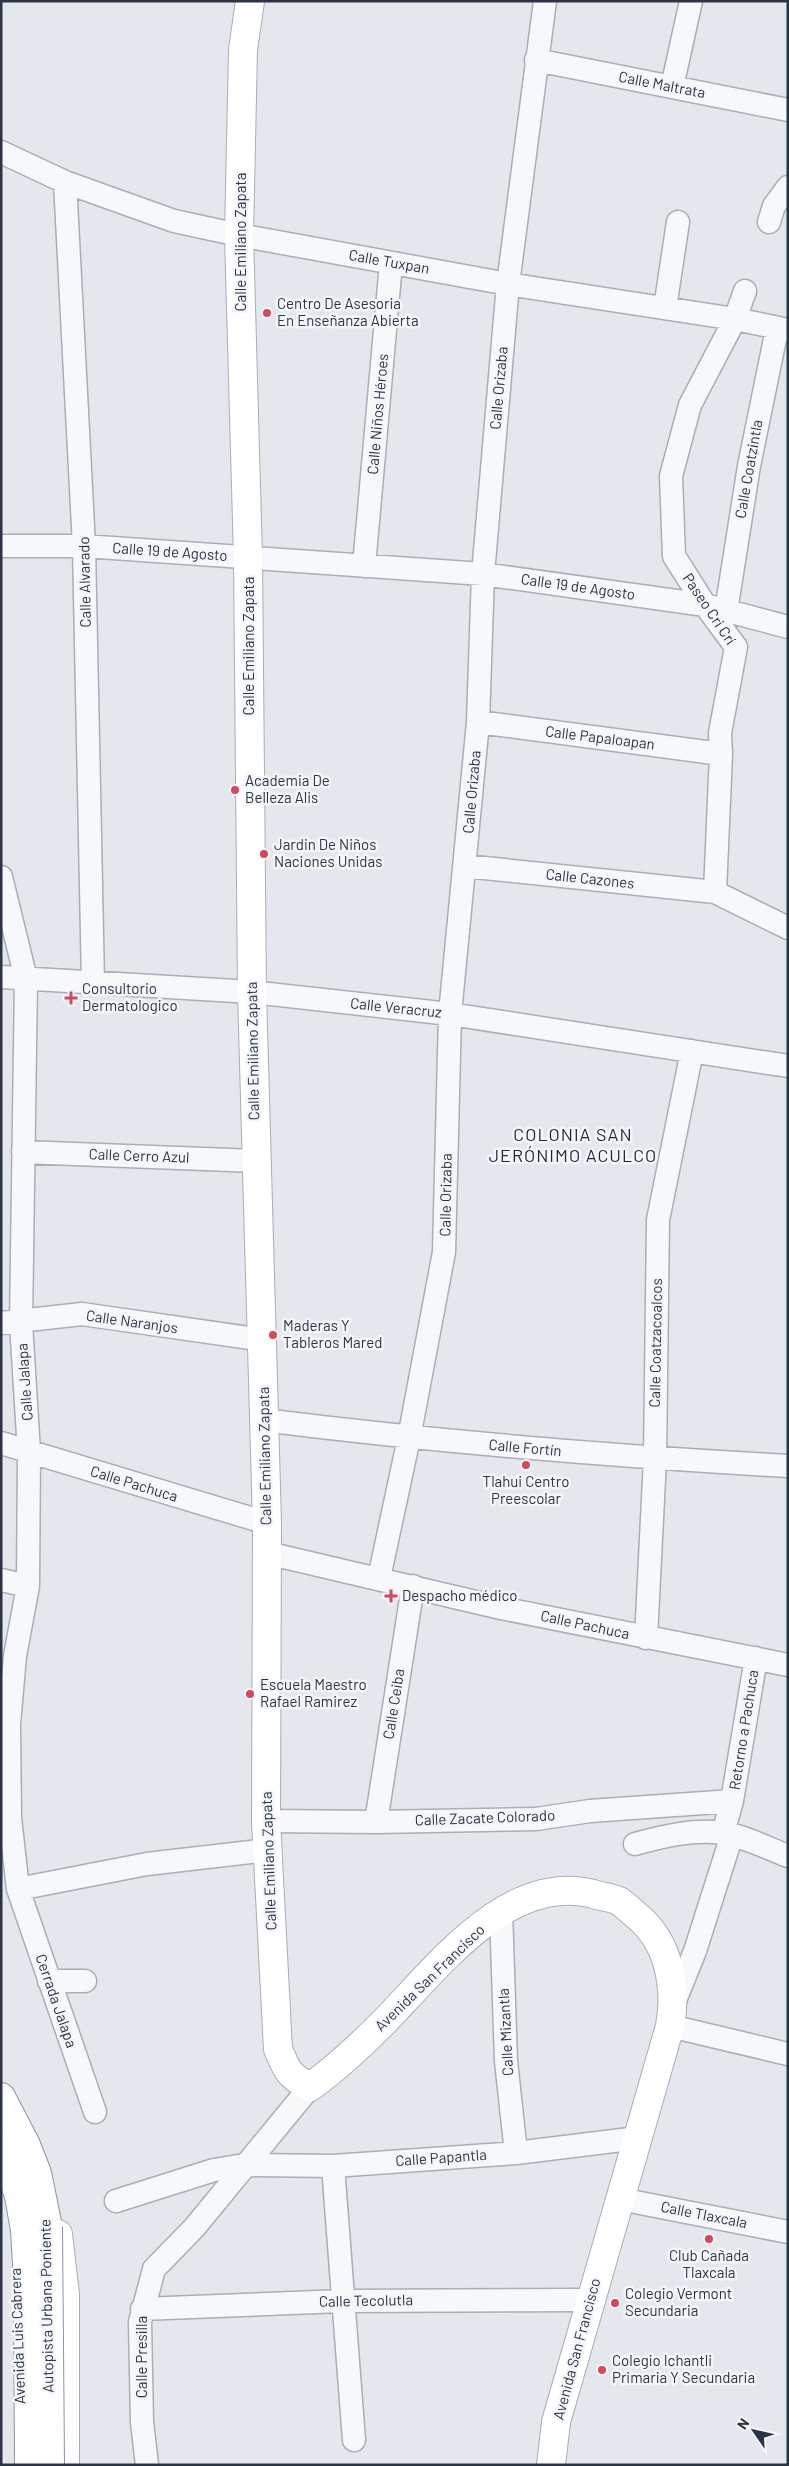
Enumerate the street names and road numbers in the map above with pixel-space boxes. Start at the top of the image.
street label: Calle Maltrata [617,67,707,101]
street label: Calle Emiliano Zapata [231,173,249,311]
street label: Calle Tuxpan [347,245,431,277]
street label: Calle Orizaba [485,346,511,430]
street label: Calle Niños Héroes [363,353,391,475]
street label: Calle Coatzintla [730,418,766,520]
street label: Calle Alvarado [74,536,94,628]
street label: Calle 19 de Agosto [112,538,228,564]
street label: Calle 19 de Agosto [520,569,637,603]
street label: Paseo Cri Crí [679,569,740,647]
street label: Calle Emiliano Zapata [239,577,257,715]
street label: Calle Papaloapan [544,721,656,753]
street label: Calle Orizaba [458,750,484,834]
street label: Calle Cazones [545,864,635,892]
street label: Calle Emiliano Zapata [242,981,262,1121]
street label: Calle Veracruz [350,993,443,1021]
street label: Calle Cerro Azul [88,1144,190,1166]
street label: Calle Orizaba [435,1153,455,1237]
street label: Calle Coatzacoalcos [645,1278,665,1408]
street label: Calle Naranjos [85,1306,179,1336]
street label: Calle Jalapa [12,1343,36,1422]
street label: Calle Emiliano Zapata [254,1386,274,1526]
street label: Calle Fortín [488,1435,562,1459]
street label: Calle Pachuca [88,1461,180,1505]
street label: Calle Pachuca [539,1606,631,1642]
street label: Calle Ceiba [379,1667,407,1740]
street label: Retorno a Pachuca [725,1668,761,1791]
street label: Calle Emiliano Zapata [257,1791,279,1931]
street label: Calle Zacate Colorado [414,1806,555,1828]
street label: Avenida San Francisco [371,1920,488,2034]
street label: Cerrada Jalapa [33,1951,81,2050]
street label: Calle Mizantla [494,1988,516,2077]
street label: Calle Papantla [395,2145,487,2169]
street label: Calle Tlaxcala [659,2197,749,2231]
street label: Autopista Urbana Poniente [35,2219,57,2393]
street label: Avenida Luis Cabrera [6,2268,28,2404]
street label: Avenida San Francisco [548,2276,604,2422]
street label: Calle Tecolutla [319,2290,413,2310]
street label: Calle Presilla [132,2316,150,2398]

